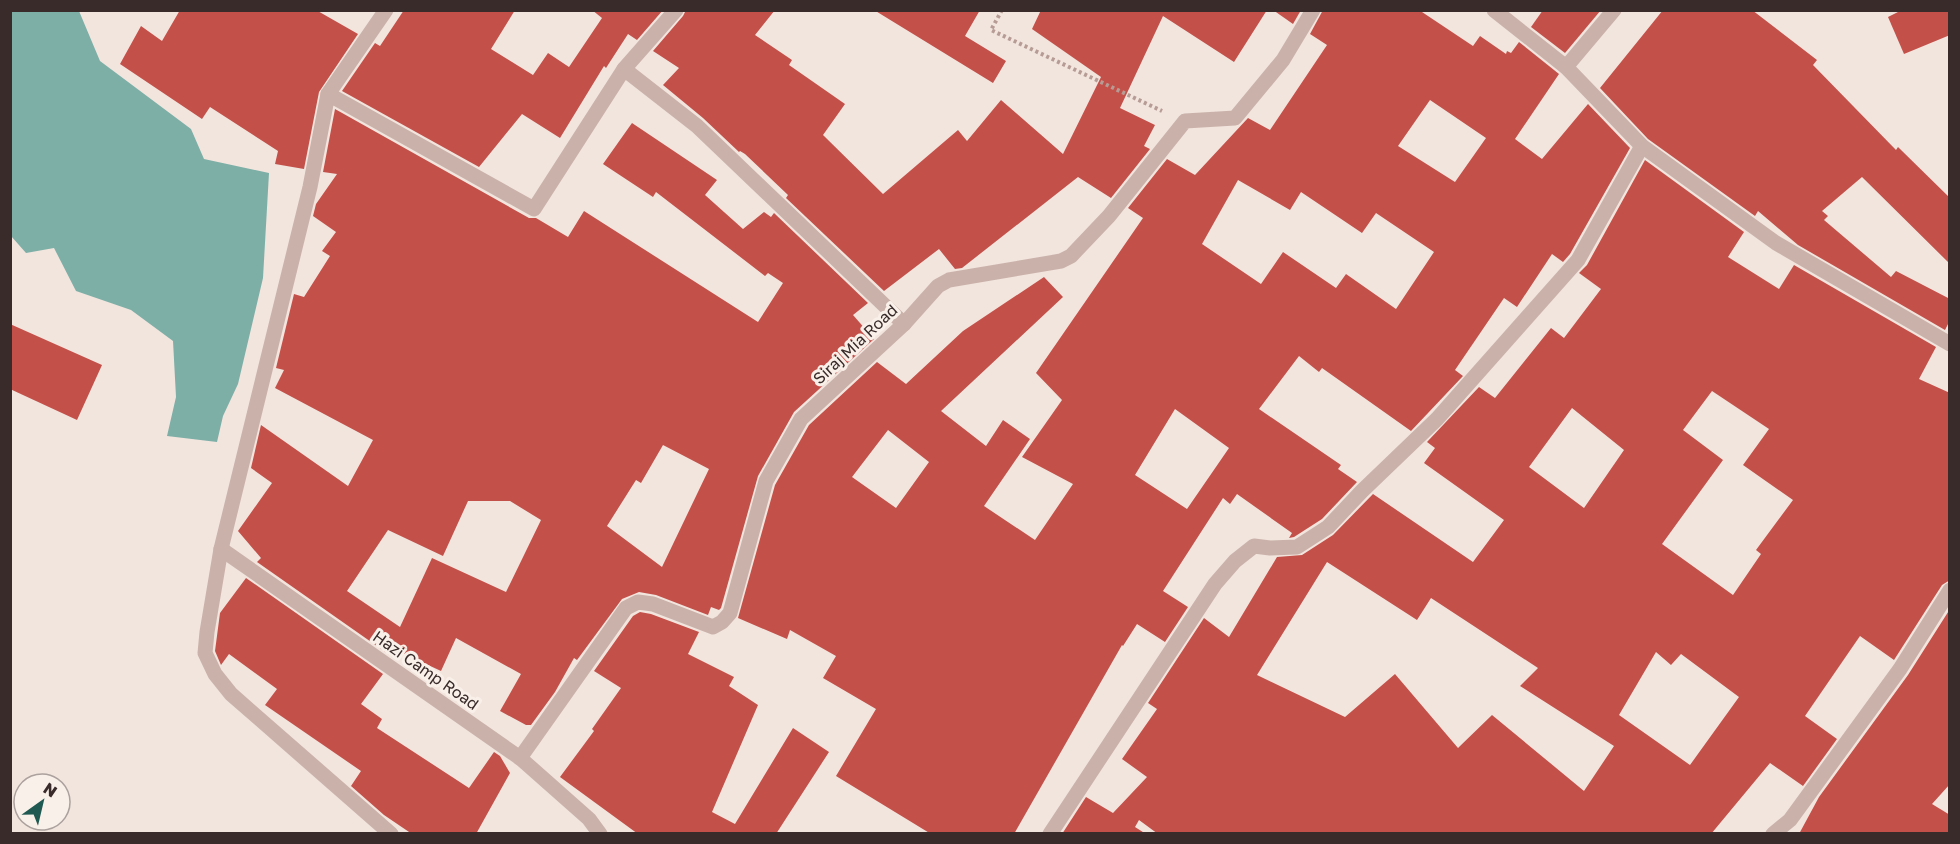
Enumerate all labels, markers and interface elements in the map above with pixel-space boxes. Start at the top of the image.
street label: Siraj Mia Road [809,300,901,388]
street label: Hazi Camp Road [369,626,483,714]
north arrow [12,772,72,832]
text: N [40,778,61,801]

